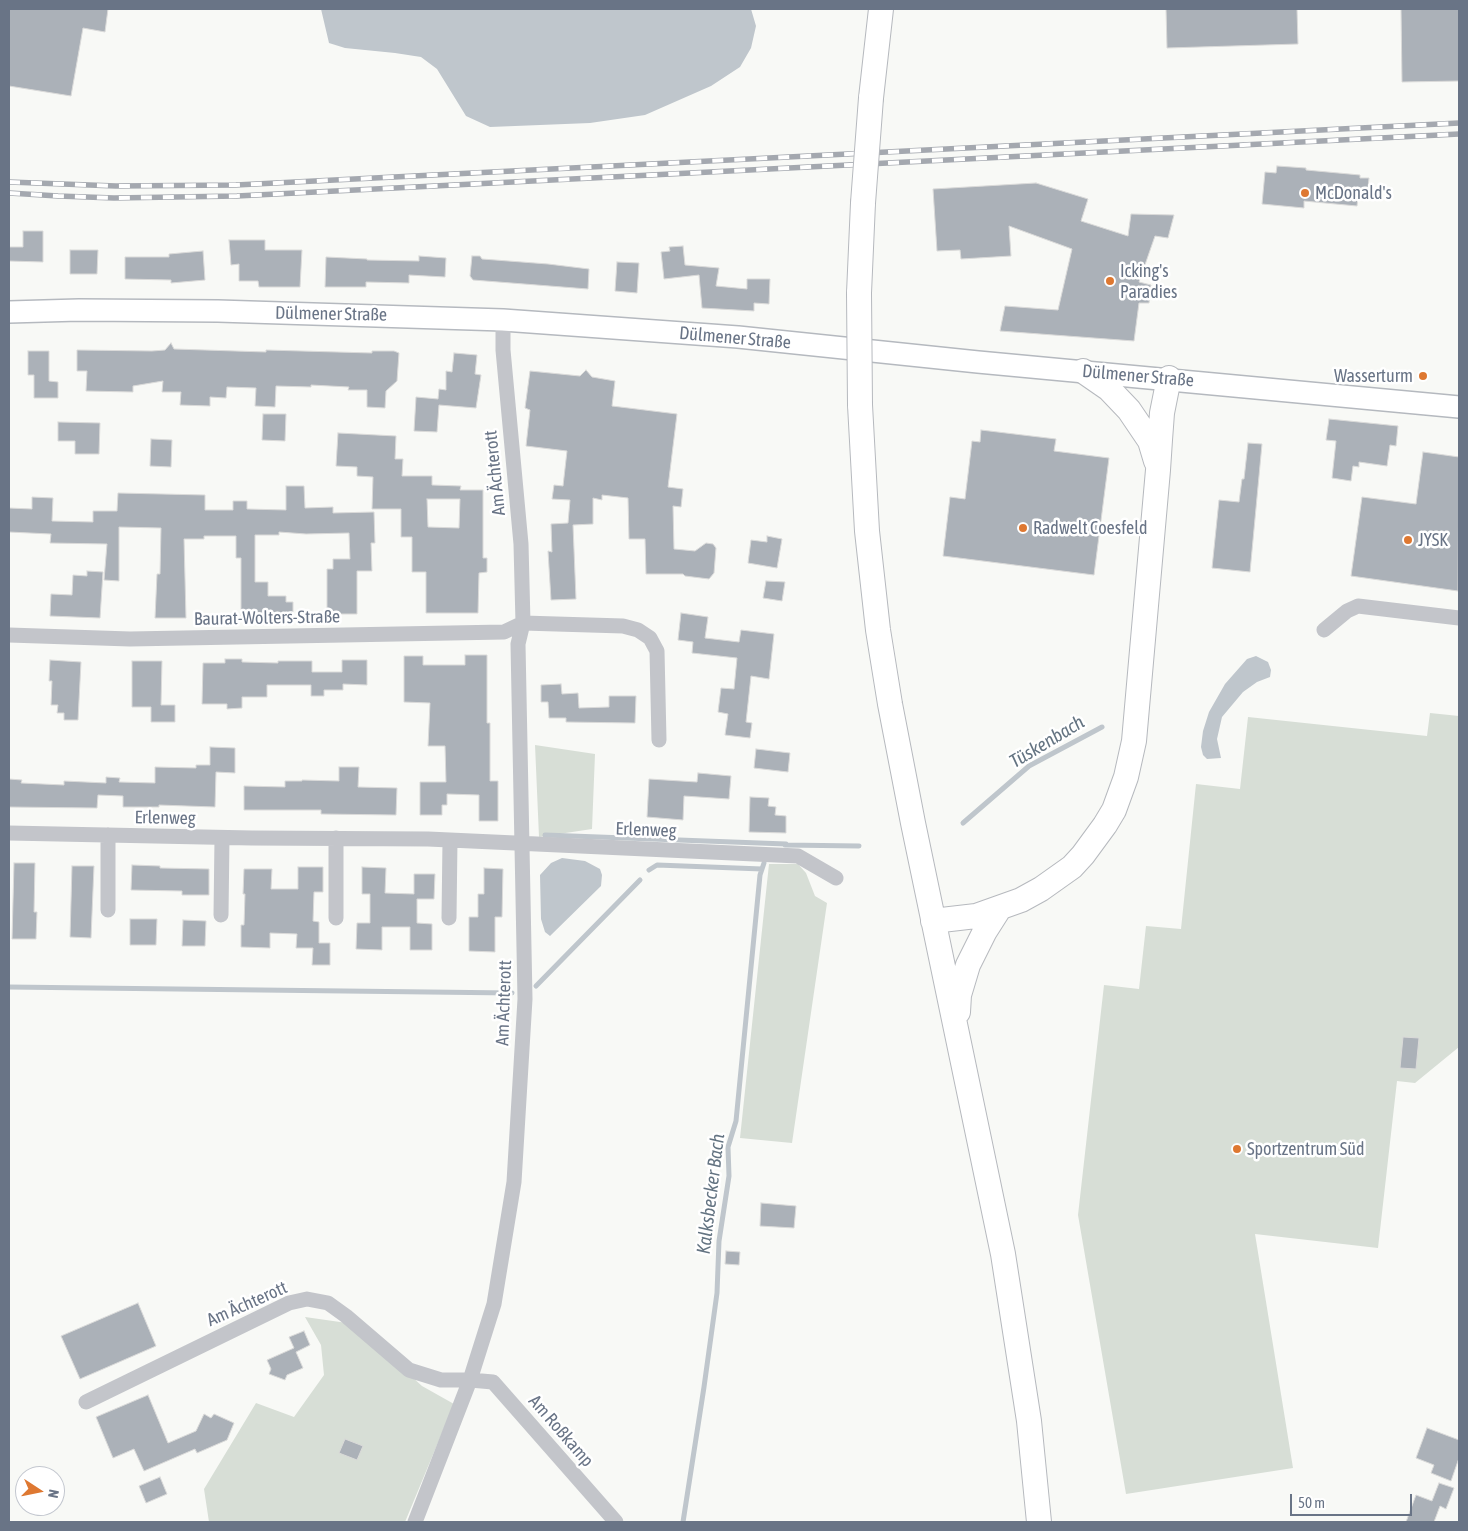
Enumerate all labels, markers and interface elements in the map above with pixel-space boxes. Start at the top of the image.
place label: McDonald's [1315,182,1392,204]
marker: McDonald's [1299,187,1311,199]
place label: Icking's Paradies [1120,260,1177,302]
marker: Icking's Paradies [1104,275,1116,287]
street label: Dülmener Straße [275,302,387,326]
street label: Dülmener Straße [678,322,792,354]
street label: Dülmener Straße [1081,360,1195,392]
place label: Wasserturm [1334,365,1413,387]
marker: Wasserturm [1417,370,1429,382]
street label: Am Ächterott [480,429,510,517]
place label: Radwelt Coesfeld [1033,517,1147,539]
marker: Radwelt Coesfeld [1017,522,1029,534]
place label: JYSK [1418,529,1448,551]
marker: JYSK [1402,534,1414,546]
street label: Baurat-Wolters-Straße [194,606,340,630]
water label: Tüskenbach [1005,711,1089,773]
street label: Erlenweg [134,807,196,829]
street label: Erlenweg [615,818,677,842]
street label: Am Ächterott [492,960,516,1046]
water label: Kalksbecker Bach [692,1133,730,1255]
place label: Sportzentrum Süd [1247,1138,1364,1160]
marker: Sportzentrum Süd [1231,1143,1243,1155]
street label: Am Ächterott [203,1277,291,1331]
street label: Am Roßkamp [524,1391,598,1471]
north arrow [15,1466,65,1516]
scale bar [1293,1484,1416,1516]
text: N [45,1488,62,1499]
text: 50 m [1298,1494,1325,1511]

